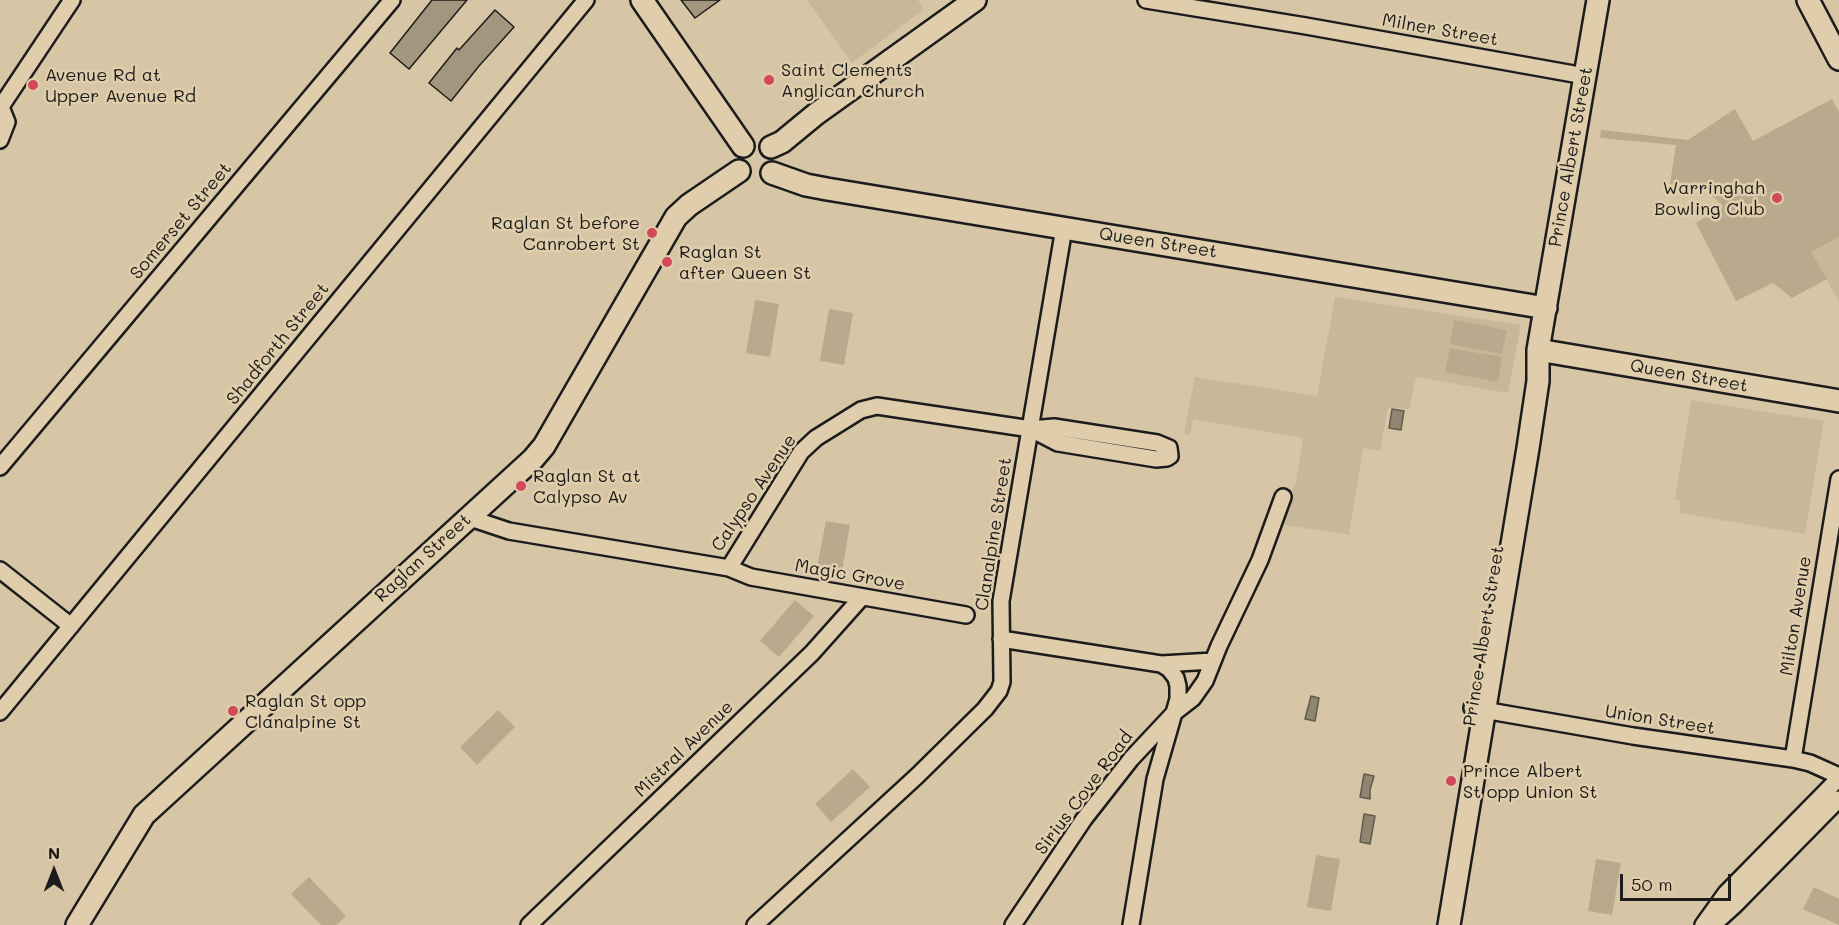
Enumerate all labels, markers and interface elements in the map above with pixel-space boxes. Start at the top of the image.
street label: Milner Street [1380,9,1500,51]
place label: Saint Clements Anglican Church [781,59,924,101]
place label: Avenue Rd at Upper Avenue Rd [45,64,196,106]
street label: Prince Albert Street [1545,65,1597,249]
marker: Saint Clements Anglican Church [762,73,776,87]
marker: Avenue Rd at Upper Avenue Rd [26,78,40,92]
street label: Somerset Street [126,158,236,284]
place label: Warringhah Bowling Club [1654,177,1765,219]
marker: Warringhah Bowling Club [1770,191,1784,205]
place label: Raglan St before Canrobert St [491,212,640,254]
street label: Queen Street [1097,223,1219,263]
marker: Raglan St before Canrobert St [645,226,659,240]
place label: Raglan St after Queen St [679,241,811,284]
marker: Raglan St after Queen St [660,255,674,269]
street label: Shadforth Street [222,279,334,409]
street label: Queen Street [1628,355,1750,397]
street label: Calypso Avenue [707,430,801,556]
street label: Clanalpine Street [971,456,1017,612]
place label: Raglan St at Calypso Av [533,465,641,508]
marker: Raglan St at Calypso Av [514,479,528,493]
street label: Raglan Street [370,509,476,607]
street label: Prince Albert Street [1459,544,1509,728]
street label: Magic Grove [793,555,907,595]
street label: Milton Avenue [1776,555,1816,677]
place label: Raglan St opp Clanalpine St [245,690,366,732]
street label: Mistral Avenue [630,696,738,802]
street label: Union Street [1603,701,1717,739]
marker: Raglan St opp Clanalpine St [226,704,240,718]
street label: Sirius Cove Road [1030,727,1138,859]
place label: Prince Albert St opp Union St [1463,760,1597,802]
marker: Prince Albert St opp Union St [1444,774,1458,788]
north arrow [24,841,84,901]
text: N [48,842,60,863]
scale bar [1623,862,1734,900]
text: 50 m [1631,872,1673,896]

